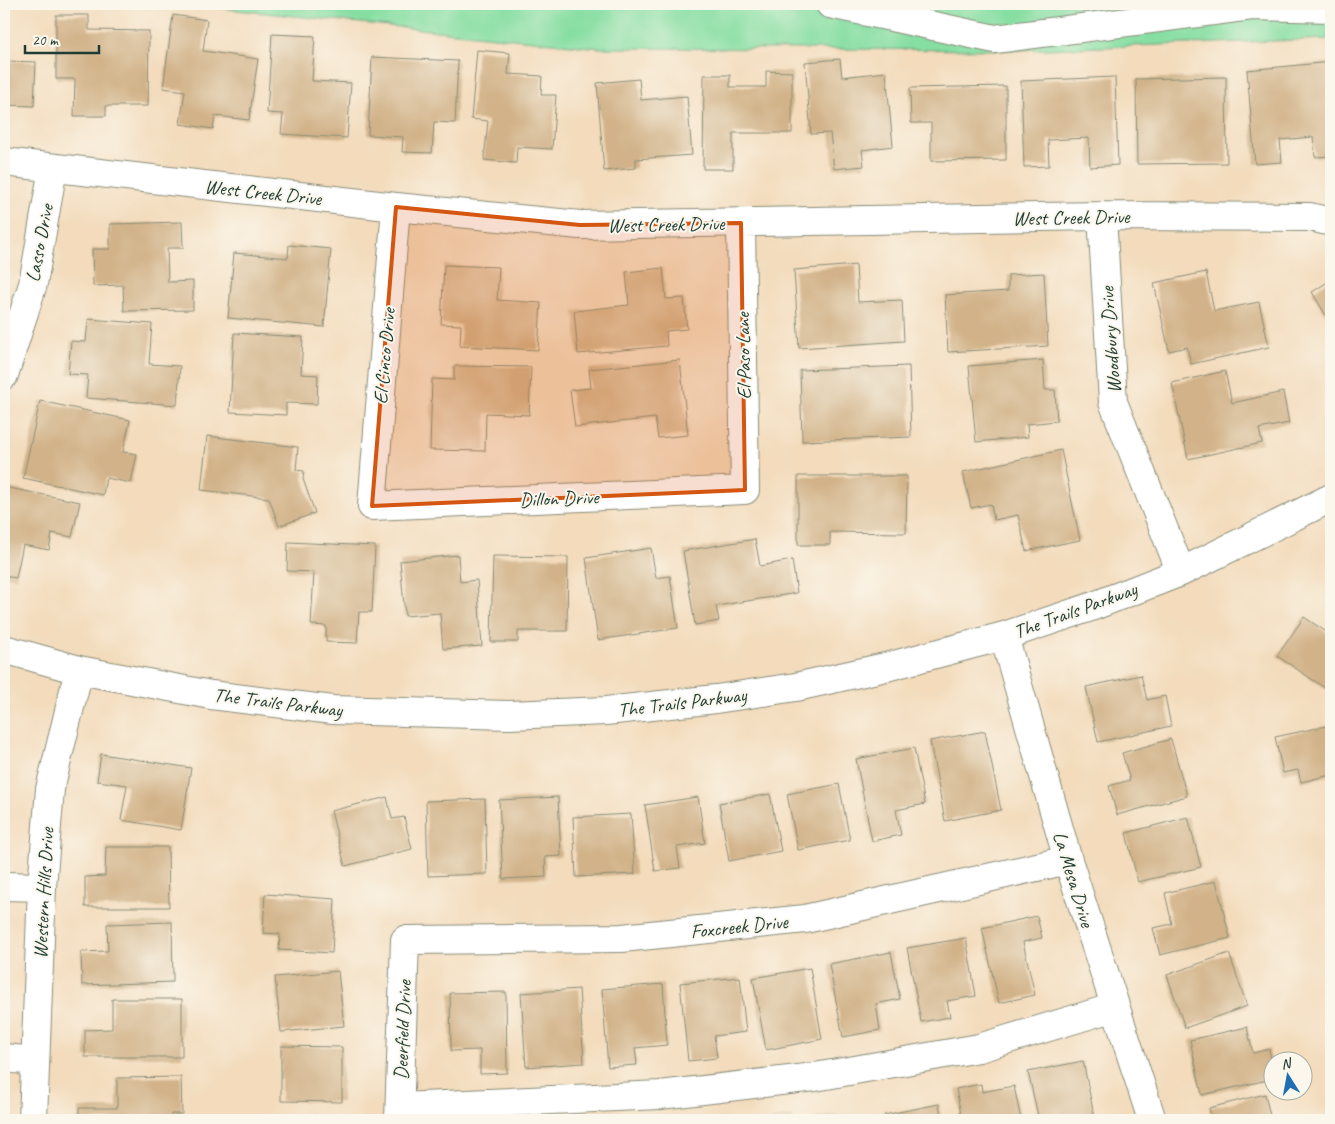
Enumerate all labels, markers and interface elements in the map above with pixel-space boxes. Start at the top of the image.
scale bar [25,22,99,54]
text: 20 m [32,31,59,50]
street label: West Creek Drive [203,174,324,211]
street label: Lasso Drive [20,201,60,284]
street label: West Creek Drive [1012,204,1131,231]
street label: West Creek Drive [607,211,726,238]
street label: Woodbury Drive [1094,284,1127,394]
street label: El Cinco Drive [368,306,401,405]
street label: El Paso Lane [730,311,757,400]
street label: Dillon Drive [519,485,600,512]
street label: The Trails Parkway [1010,576,1141,644]
street label: The Trails Parkway [212,682,345,723]
street label: The Trails Parkway [616,682,749,723]
street label: Western Hills Drive [28,825,59,959]
street label: La Mesa Drive [1047,828,1100,931]
street label: Foxcreek Drive [689,909,790,944]
street label: Deerfield Drive [388,978,417,1080]
north arrow [1262,1052,1312,1102]
text: N [1280,1054,1294,1073]

